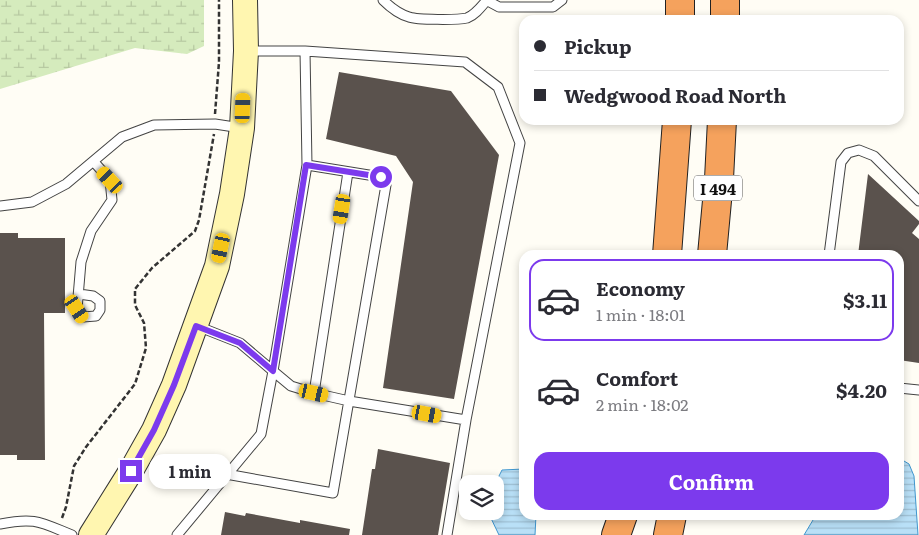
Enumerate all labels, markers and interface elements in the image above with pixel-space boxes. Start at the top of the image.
text: Pickup [564,32,632,60]
text: Wedgwood Road North [564,81,786,109]
car [234,93,251,123]
car [94,164,125,196]
route start [370,166,392,188]
road number: I 494 [694,176,742,200]
car [332,193,351,225]
car [210,232,231,264]
text: Economy [596,274,685,302]
icon: car [536,278,581,323]
text: $3.11 [843,286,887,314]
car [62,292,91,326]
text: 1 min · 18:01 [596,302,685,326]
text: Comfort [596,364,678,392]
icon: car [536,368,581,413]
text: $4.20 [836,376,887,404]
car [297,382,330,404]
text: 2 min · 18:02 [596,392,688,416]
car [410,404,443,424]
button: Confirm [534,452,889,510]
callout: 1 min [148,454,231,488]
text: 1 min [169,459,211,483]
route end [120,460,142,482]
map controls [459,475,504,520]
button: layers [459,475,504,520]

